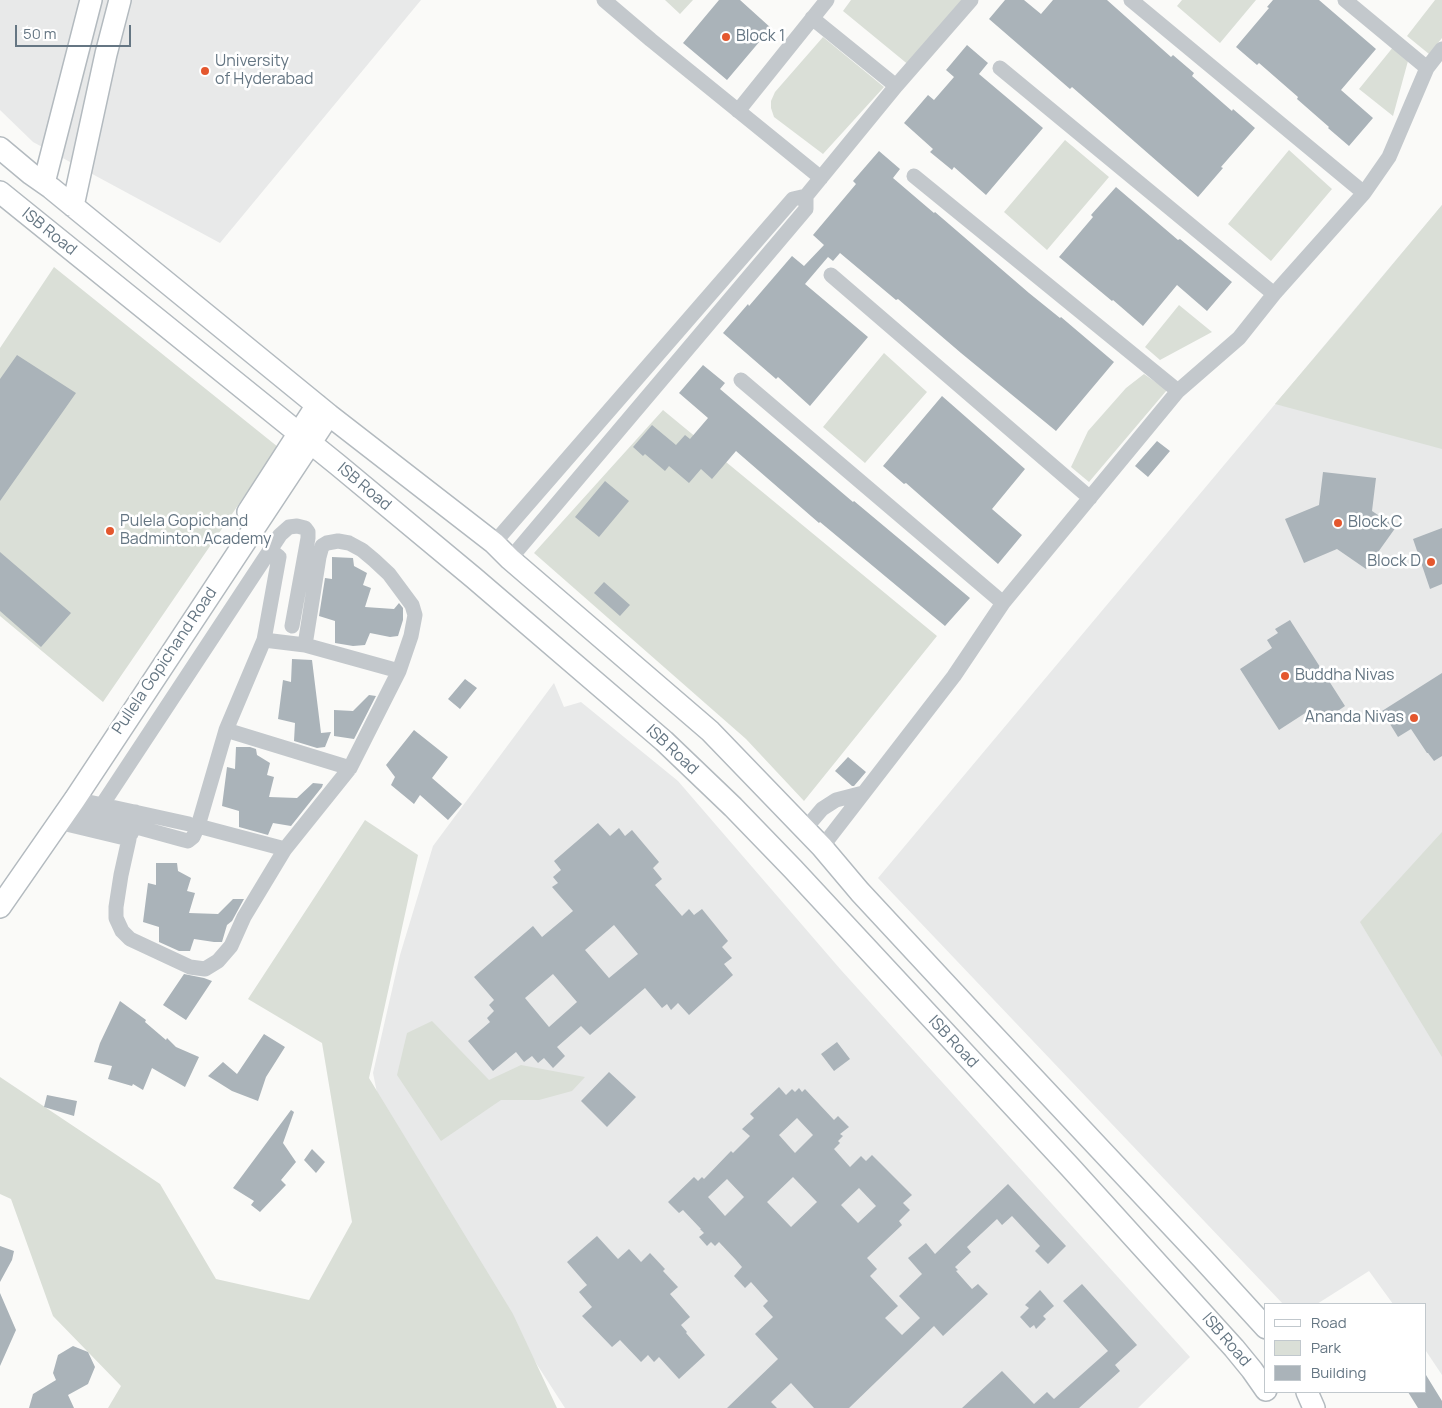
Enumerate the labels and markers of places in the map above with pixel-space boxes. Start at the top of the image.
place label: Block 1 [736,27,785,47]
marker: Block 1 [720,31,732,43]
place label: University of Hyderabad [215,52,313,90]
marker: University of Hyderabad [199,65,211,77]
place label: Pulela Gopichand Badminton Academy [120,512,271,550]
place label: Block C [1348,513,1402,533]
marker: Block C [1332,517,1344,529]
marker: Pulela Gopichand Badminton Academy [104,525,116,537]
place label: Block D [1367,552,1421,572]
marker: Block D [1425,556,1437,568]
place label: Buddha Nivas [1295,666,1394,686]
marker: Buddha Nivas [1279,670,1291,682]
place label: Ananda Nivas [1305,708,1404,728]
marker: Ananda Nivas [1408,712,1420,724]

